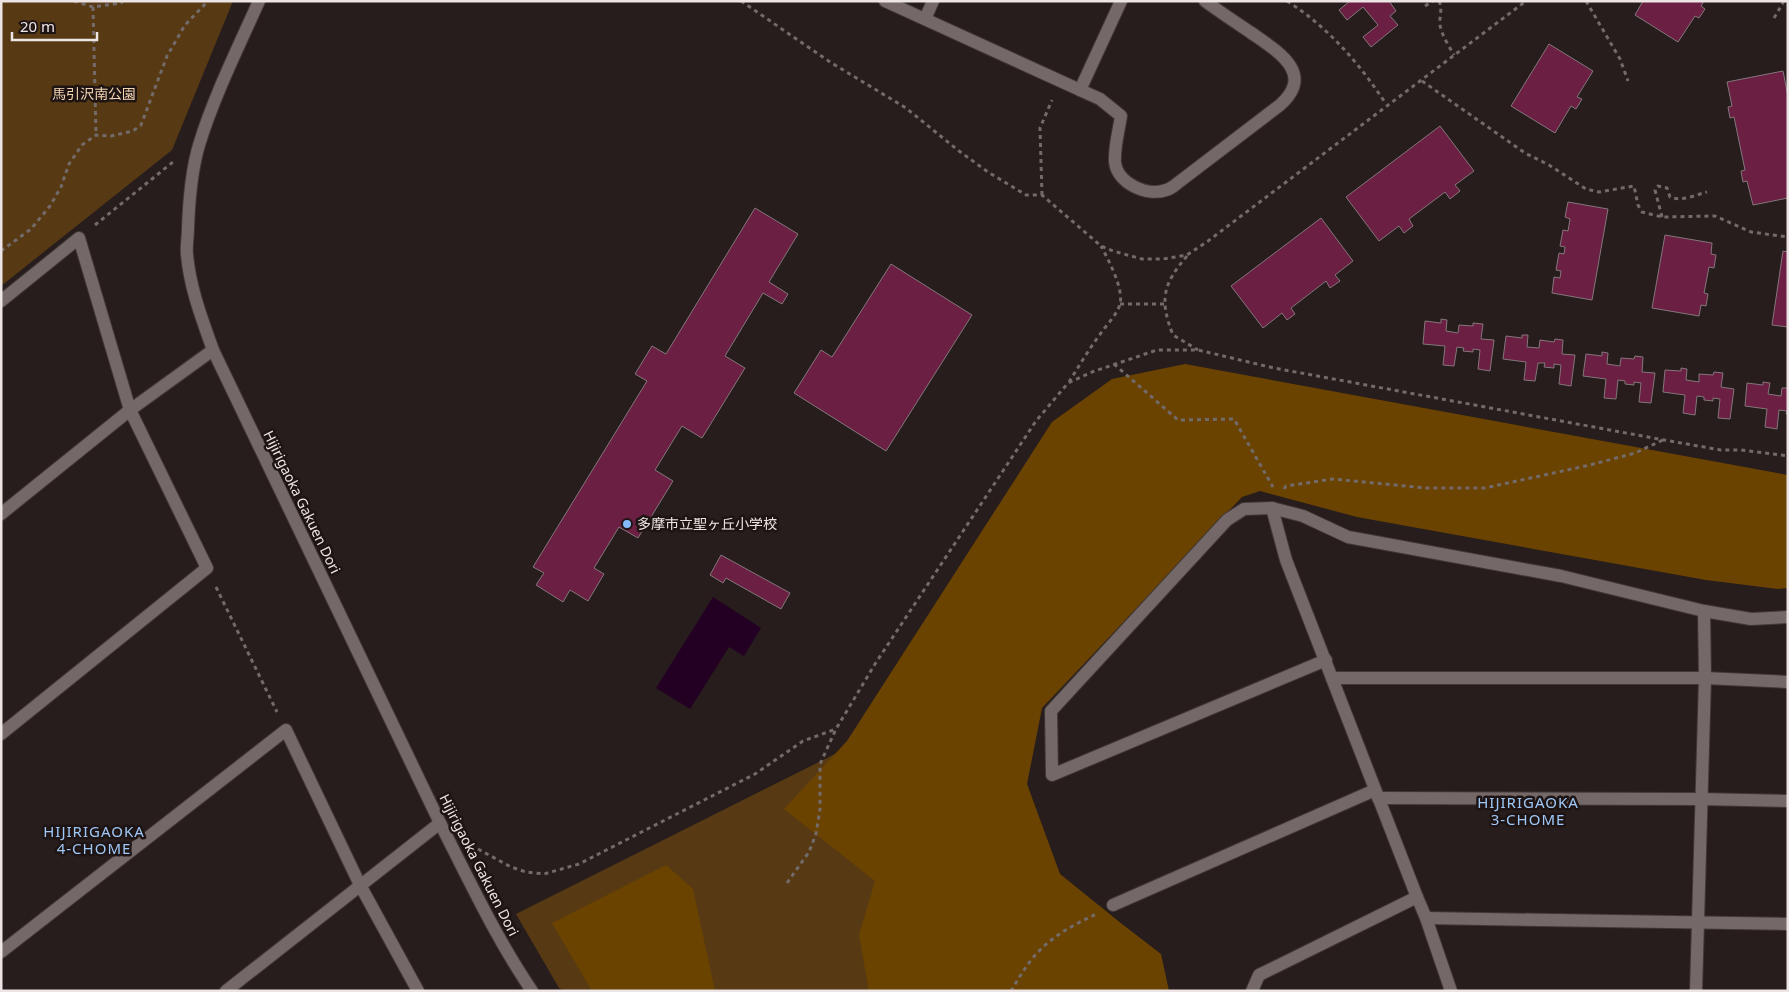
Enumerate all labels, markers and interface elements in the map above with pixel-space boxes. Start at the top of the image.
scale bar [12,10,98,42]
text: 20 m [20,16,55,36]
park label: 馬引沢南公園 [52,84,136,103]
street label: Hijirigaoka Gakuen Dori [260,427,345,576]
place label: 多摩市立聖ヶ丘小学校 [637,514,777,533]
marker: 多摩市立聖ヶ丘小学校 [621,518,633,530]
street label: Hijirigaoka Gakuen Dori [435,791,524,939]
district label: HIJIRIGAOKA 3-CHOME [1477,792,1579,829]
district label: HIJIRIGAOKA 4-CHOME [43,821,145,858]

